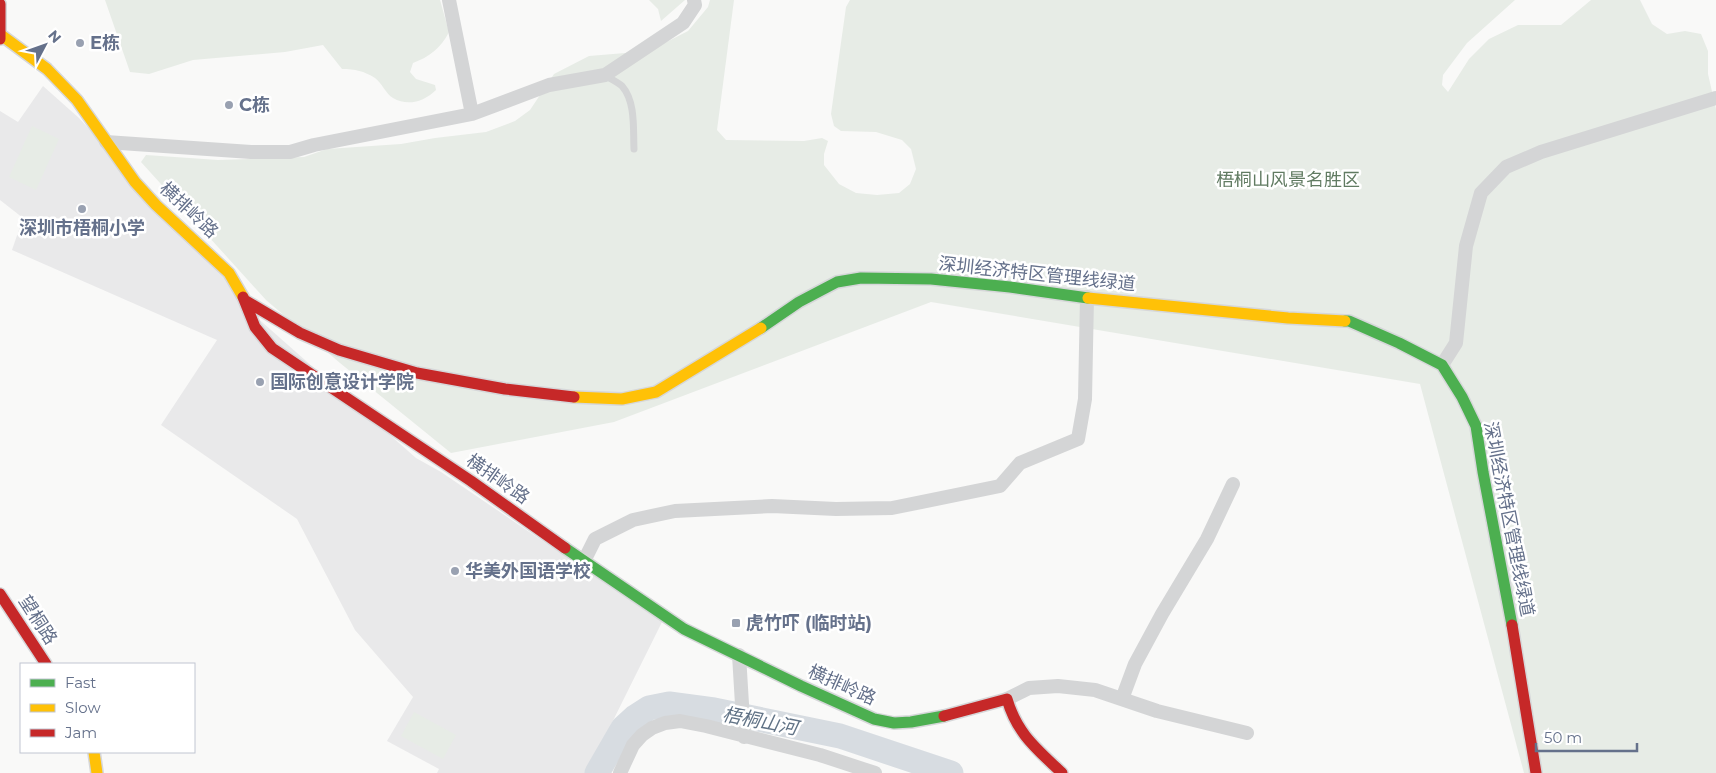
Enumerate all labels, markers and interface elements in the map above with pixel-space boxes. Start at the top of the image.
north arrow [20,20,70,70]
text: N [44,26,65,47]
place label: E栋 [90,32,120,54]
marker: E栋 [74,37,86,49]
place label: C栋 [239,94,270,116]
marker: C栋 [223,99,235,111]
park label: 梧桐山风景名胜区 [1216,169,1360,191]
street label: 横排岭路 [155,177,223,243]
marker: 深圳市梧桐小学 [76,203,88,215]
place label: 深圳市梧桐小学 [19,217,145,239]
street label: 深圳经济特区管理线绿道 [937,253,1137,295]
place label: 国际创意设计学院 [270,371,414,393]
marker: 国际创意设计学院 [254,376,266,388]
street label: 深圳经济特区管理线绿道 [1479,420,1539,618]
street label: 横排岭路 [462,449,534,509]
place label: 华美外国语学校 [465,560,591,582]
marker: 华美外国语学校 [449,565,461,577]
street label: 望桐路 [14,591,62,649]
place label: 虎竹吓 (临时站) [746,612,872,634]
marker: 虎竹吓 (临时站) [730,617,742,629]
street label: 横排岭路 [805,660,879,710]
legend [20,663,195,753]
text: Fast [65,673,96,692]
text: Slow [65,698,101,717]
water label: 梧桐山河 [720,702,803,740]
scale bar [1536,720,1637,752]
text: Jam [64,723,97,742]
text: 50 m [1544,728,1582,747]

